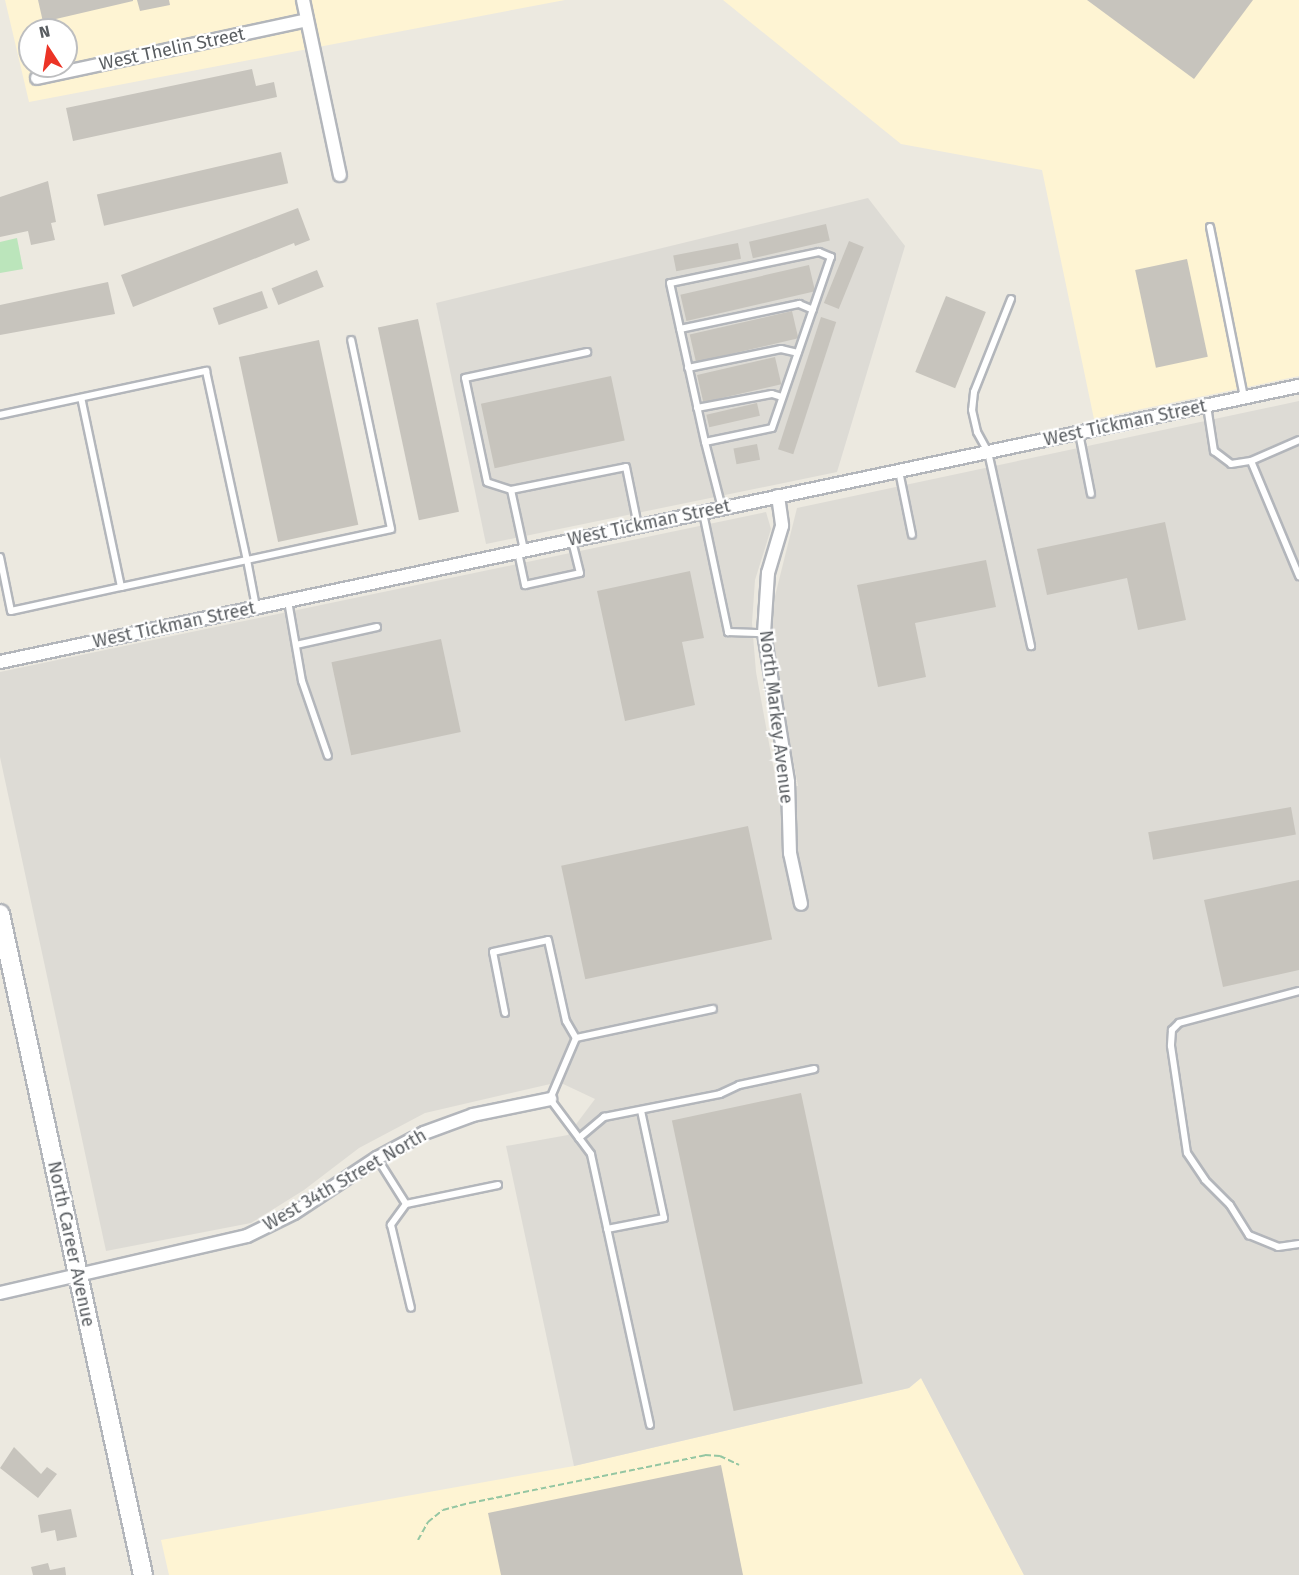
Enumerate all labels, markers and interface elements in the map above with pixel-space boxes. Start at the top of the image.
north arrow [18,18,78,78]
text: N [37,21,52,42]
street label: West Thelin Street [97,23,247,75]
street label: West Tickman Street [1042,395,1208,451]
street label: West Tickman Street [566,495,732,551]
street label: West Tickman Street [91,597,257,653]
street label: North Markey Avenue [755,629,797,805]
street label: West 34th Street North [260,1124,430,1236]
street label: North Career Avenue [43,1159,99,1329]

